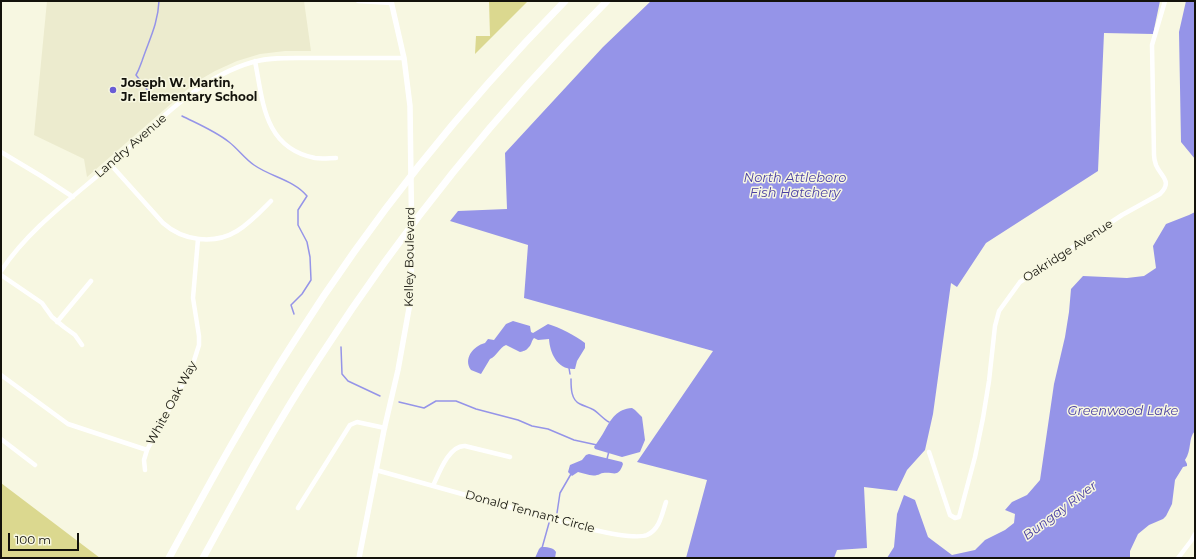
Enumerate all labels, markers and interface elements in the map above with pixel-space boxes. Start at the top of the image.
place label: Joseph W. Martin, Jr. Elementary School [121,76,257,104]
marker: Joseph W. Martin, Jr. Elementary School [108,85,118,95]
street label: Landry Avenue [92,111,170,181]
water label: North Attleboro Fish Hatchery [744,170,846,201]
street label: Kelley Boulevard [402,207,418,307]
street label: Oakridge Avenue [1020,217,1116,285]
street label: White Oak Way [144,359,200,447]
water label: Greenwood Lake [1068,403,1178,419]
water label: Bungay River [1020,478,1100,544]
street label: Donald Tennant Circle [464,488,596,536]
scale bar [10,525,81,551]
text: 100 m [15,532,51,547]

